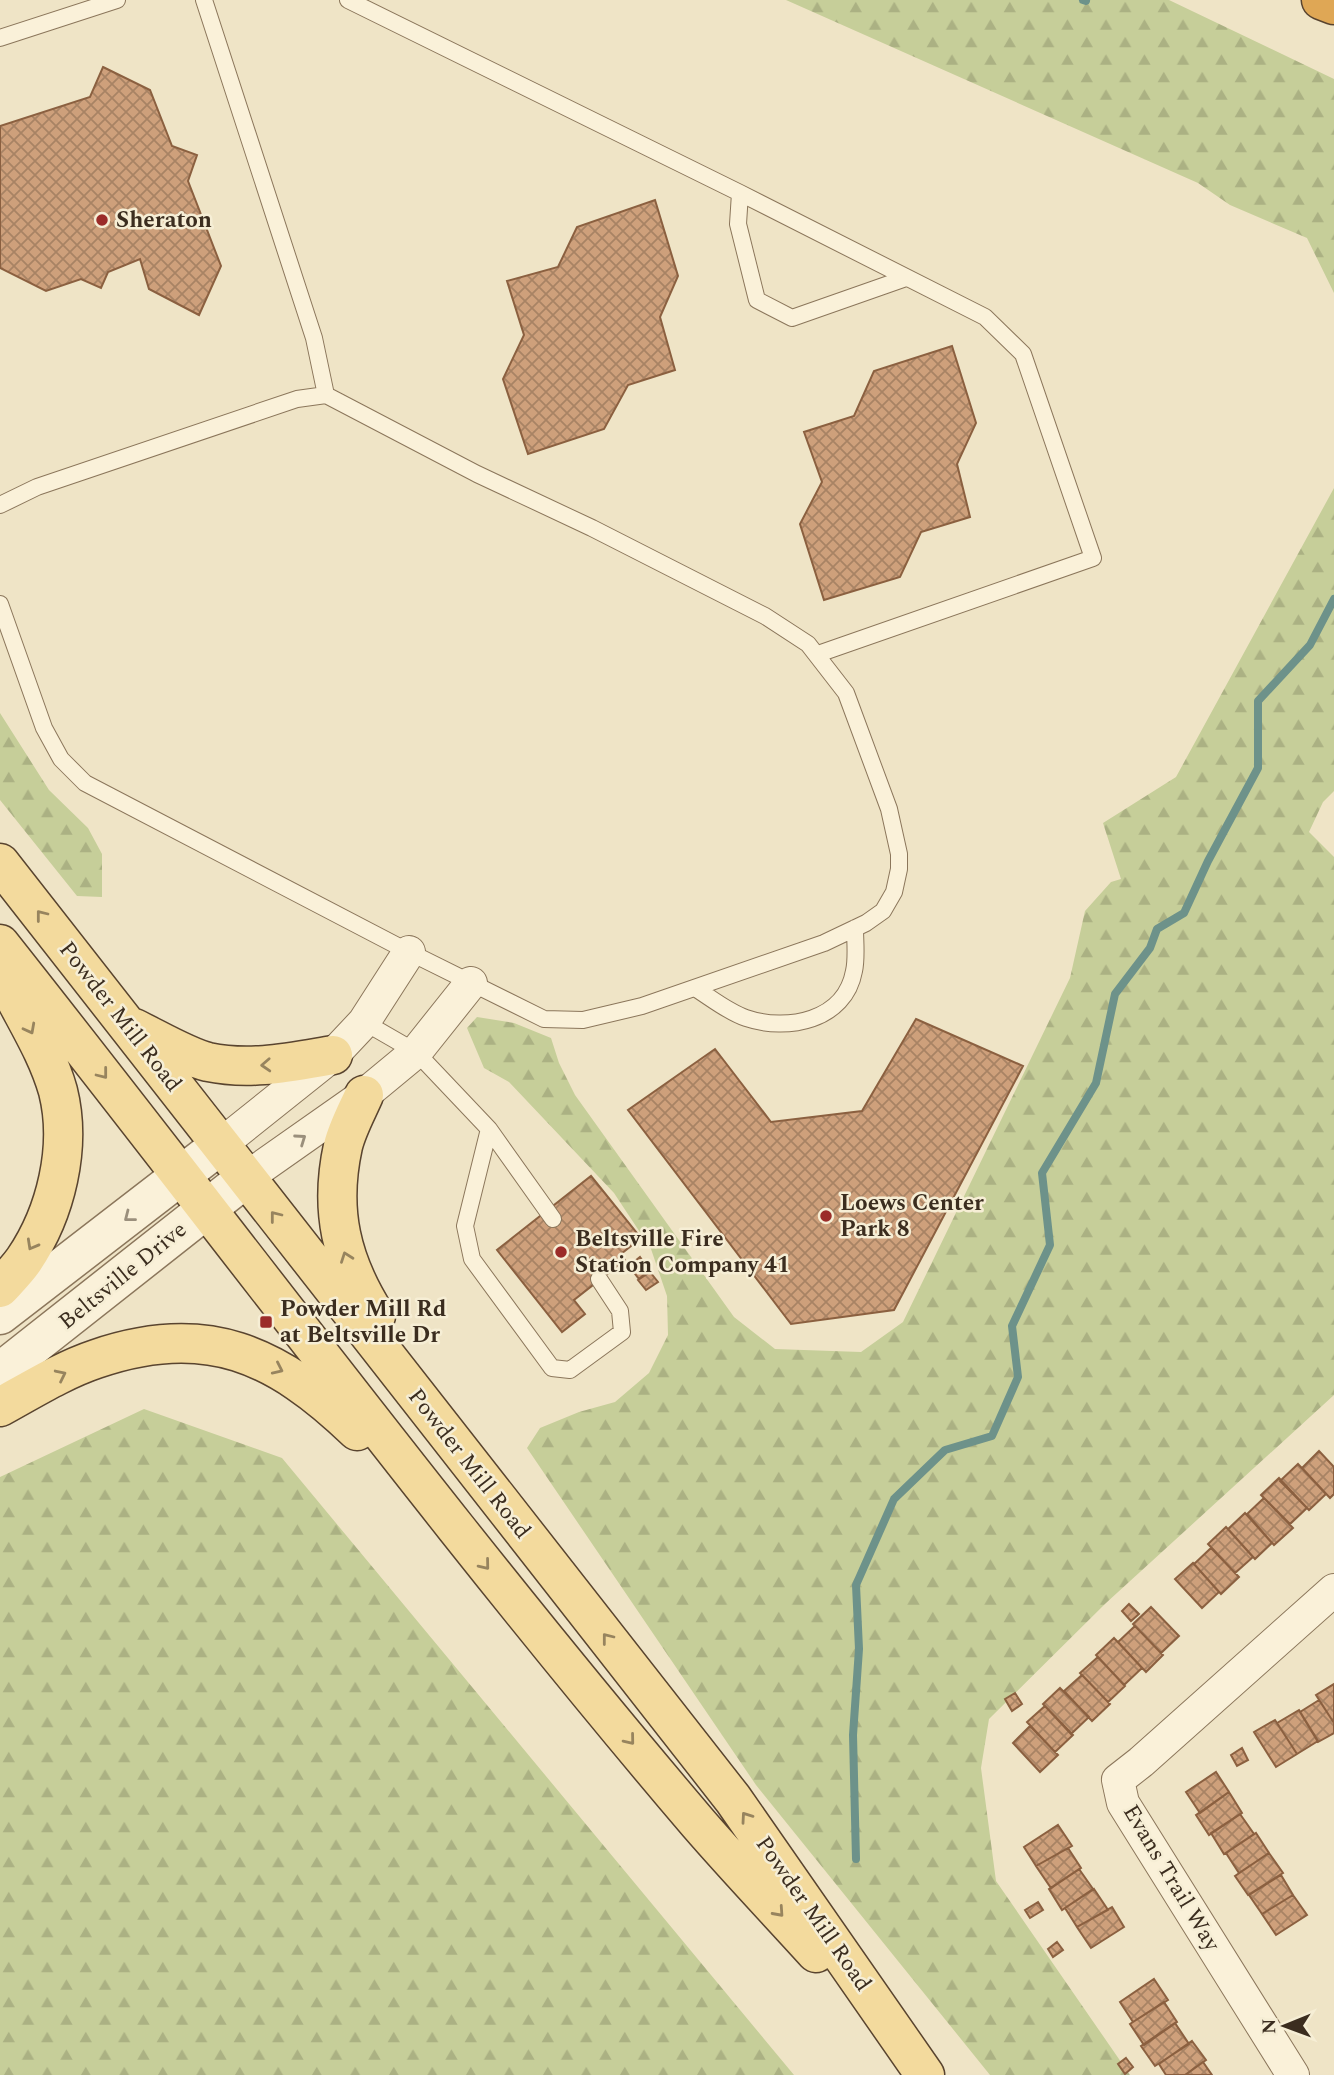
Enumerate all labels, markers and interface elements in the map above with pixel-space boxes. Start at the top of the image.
place label: Sheraton [116,203,212,238]
marker: Sheraton [94,212,110,228]
one-way arrow [37,911,50,923]
street label: Powder Mill Road [50,934,190,1100]
one-way arrow [22,1022,36,1034]
one-way arrow [260,1057,271,1072]
one-way arrow [95,1066,107,1079]
one-way arrow [293,1135,306,1147]
place label: Loews Center Park 8 [840,1186,984,1247]
one-way arrow [124,1208,136,1221]
marker: Loews Center Park 8 [818,1208,834,1224]
one-way arrow [271,1211,284,1224]
street label: Beltsville Drive [51,1213,195,1339]
place label: Beltsville Fire Station Company 41 [575,1222,790,1283]
one-way arrow [27,1238,41,1250]
marker: Beltsville Fire Station Company 41 [553,1244,569,1260]
one-way arrow [341,1251,355,1263]
place label: Powder Mill Rd at Beltsville Dr [280,1292,446,1353]
marker: Powder Mill Rd at Beltsville Dr [258,1314,274,1330]
one-way arrow [271,1361,283,1375]
one-way arrow [54,1370,66,1384]
street label: Powder Mill Road [399,1381,539,1547]
one-way arrow [477,1557,490,1569]
one-way arrow [602,1633,615,1645]
one-way arrow [622,1732,634,1745]
street label: Evans Trail Way [1113,1798,1229,1959]
one-way arrow [742,1812,754,1825]
street label: Powder Mill Road [746,1829,880,1999]
one-way arrow [770,1904,783,1917]
north arrow [1250,1991,1320,2061]
text: N [1255,2018,1284,2034]

